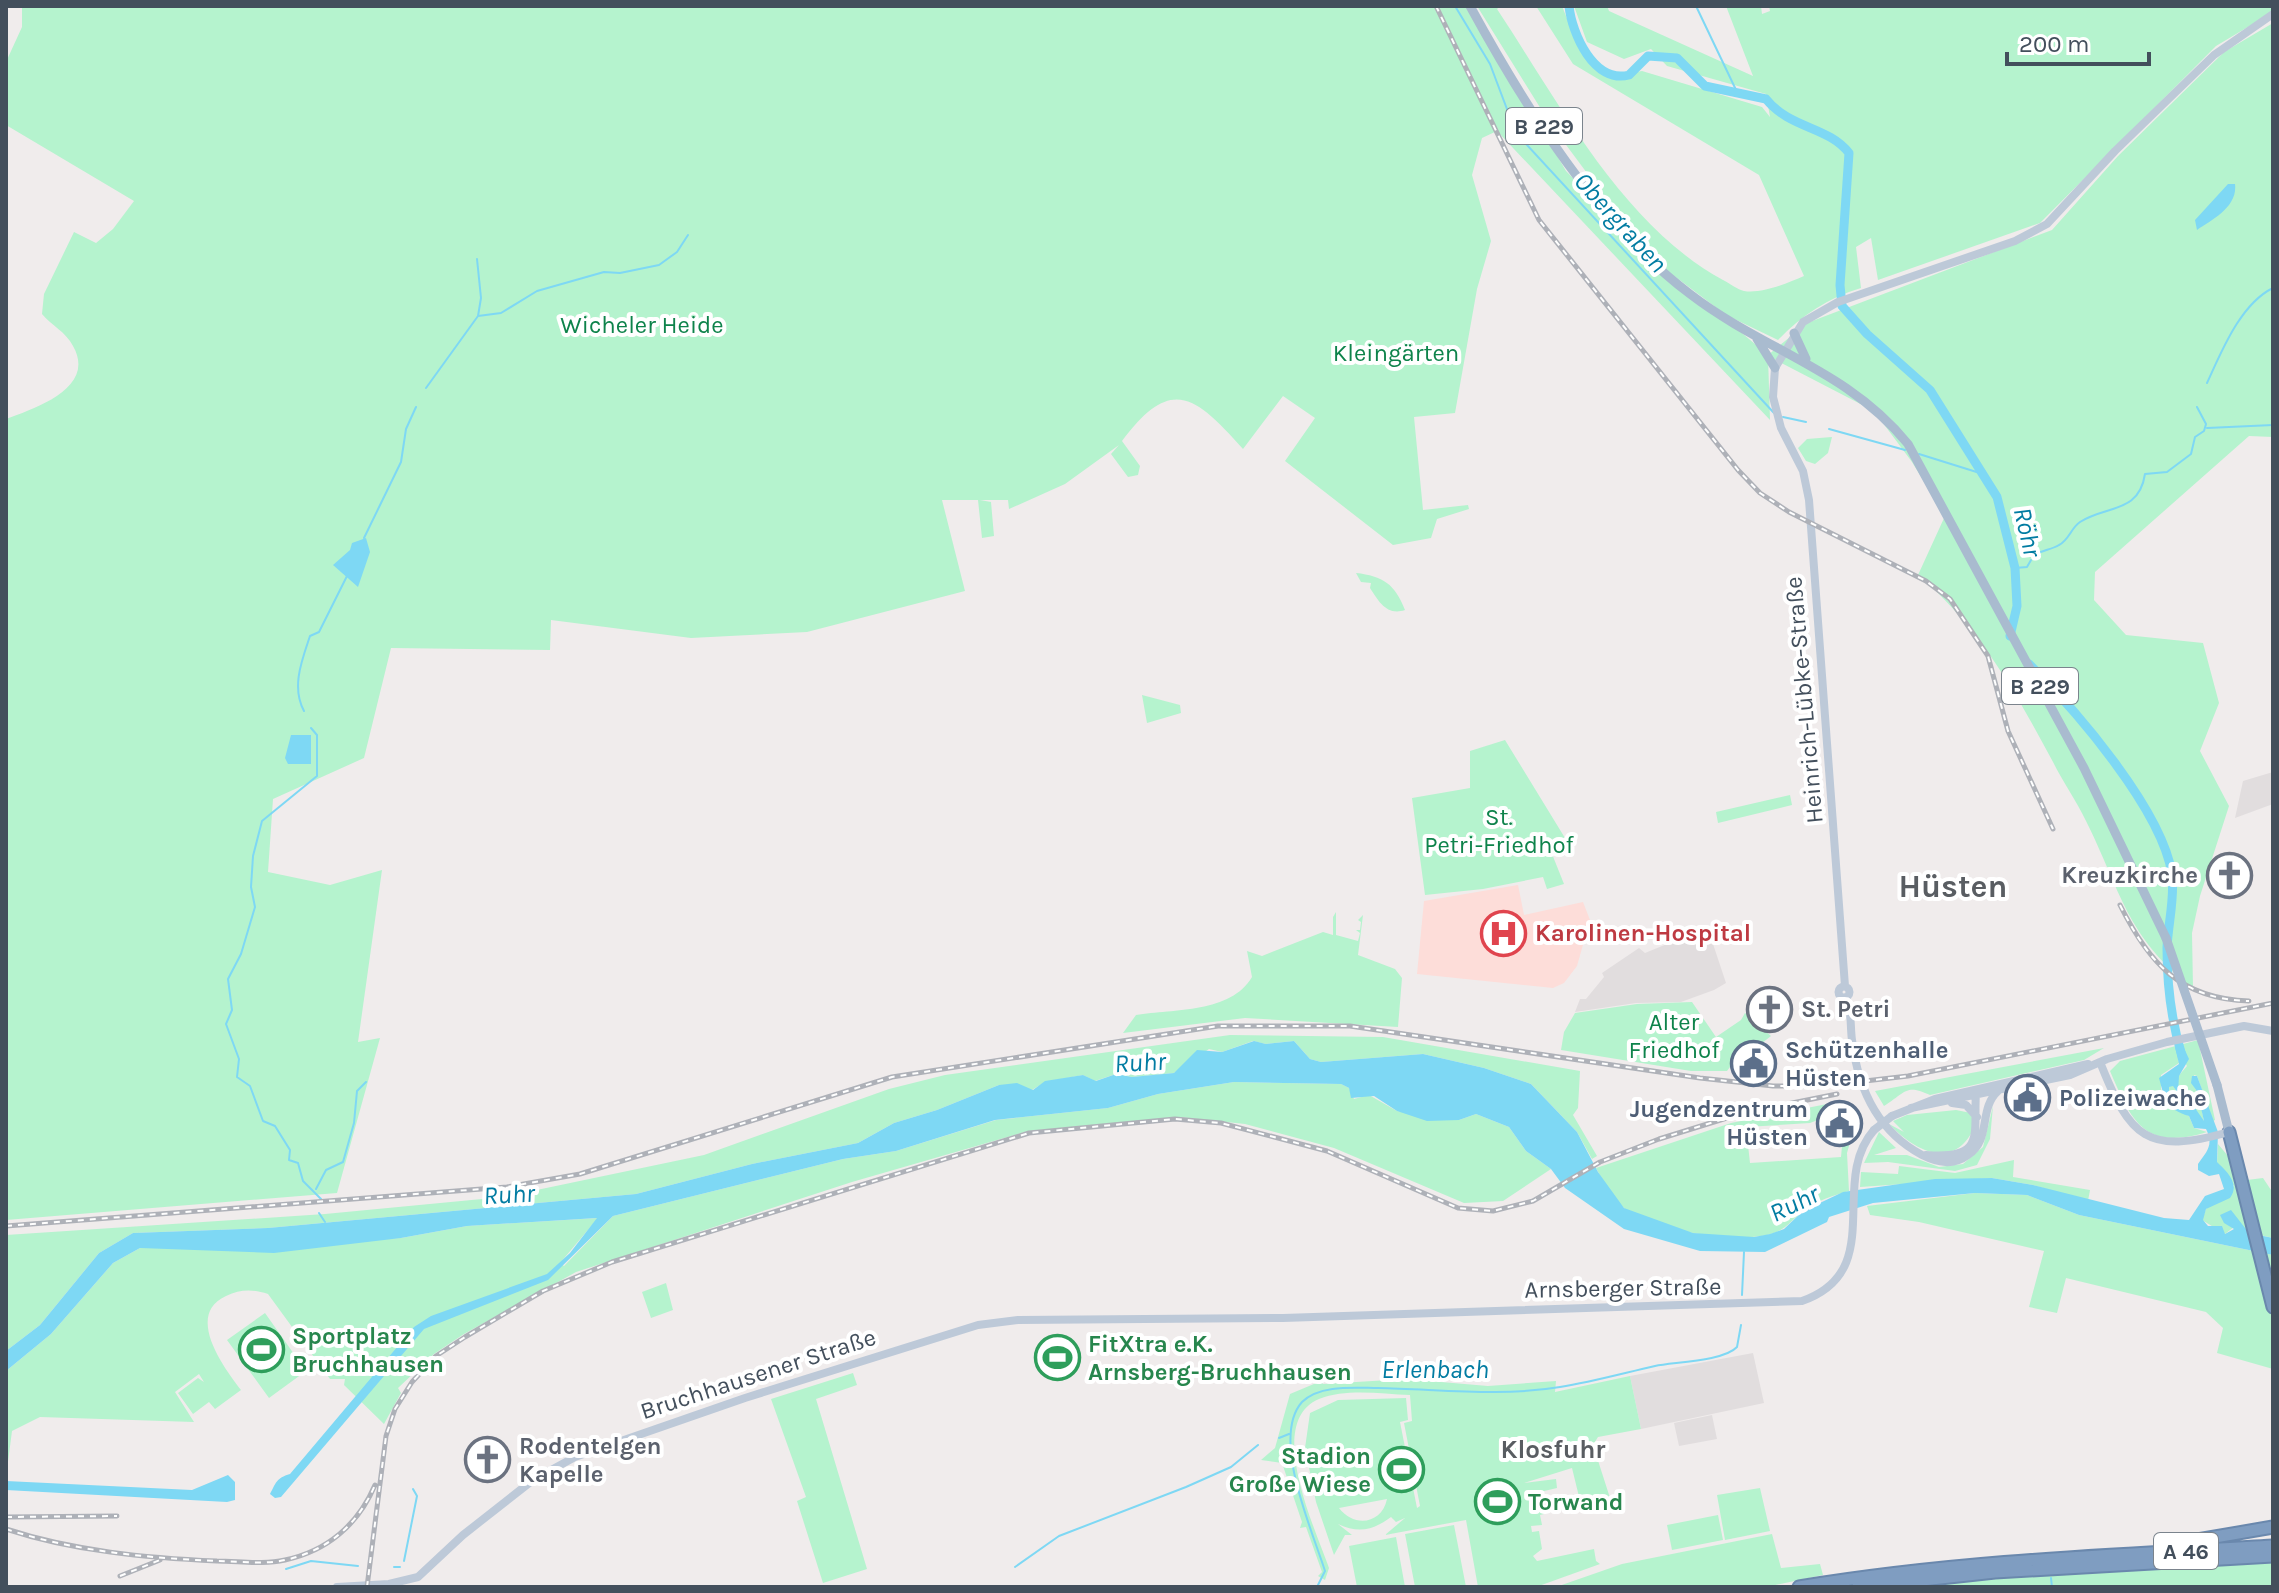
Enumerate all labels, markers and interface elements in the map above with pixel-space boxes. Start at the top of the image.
scale bar [2007,16,2149,66]
text: 200 m [2019,30,2090,58]
road number: B 229 [1506,108,1582,144]
water label: Obergraben [1568,166,1674,279]
park label: Wicheler Heide [560,311,724,339]
park label: Kleingärten [1333,339,1459,367]
water label: Röhr [2007,504,2049,561]
street label: Heinrich-Lübke-Straße [1779,575,1829,825]
road number: B 229 [2002,668,2078,704]
park label: St. Petri-Friedhof [1424,803,1575,859]
church icon: Kreuzkirche [2205,851,2253,899]
place label: Kreuzkirche [2061,861,2198,889]
district label: Hüsten [1898,868,2008,905]
hospital icon: Karolinen-Hospital [1480,909,1528,957]
place label: Karolinen-Hospital [1535,919,1751,947]
church icon: St. Petri [1746,985,1794,1033]
place label: St. Petri [1801,995,1890,1023]
park label: Alter Friedhof [1629,1008,1720,1064]
place label: Schützenhalle Hüsten [1785,1036,1948,1092]
public building icon: Schützenhalle Hüsten [1730,1040,1778,1088]
water label: Ruhr [1113,1046,1168,1079]
public building icon: Polizeiwache [2004,1074,2052,1122]
place label: Polizeiwache [2059,1084,2207,1112]
place label: Jugendzentrum Hüsten [1630,1095,1808,1151]
public building icon: Jugendzentrum Hüsten [1815,1099,1863,1147]
water label: Ruhr [482,1178,537,1211]
water label: Ruhr [1764,1178,1825,1229]
street label: Arnsberger Straße [1524,1272,1722,1304]
place label: Sportplatz Bruchhausen [292,1322,444,1378]
street label: Bruchhausener Straße [637,1323,879,1425]
sports icon: Sportplatz Bruchhausen [237,1326,285,1374]
place label: FitXtra e.K. Arnsberg-Bruchhausen [1088,1330,1352,1386]
sports icon: FitXtra e.K. Arnsberg-Bruchhausen [1033,1334,1081,1382]
water label: Erlenbach [1381,1354,1489,1385]
place label: Rodentelgen Kapelle [519,1432,662,1488]
district label: Klosfuhr [1500,1434,1606,1465]
church icon: Rodentelgen Kapelle [464,1436,512,1484]
place label: Stadion Große Wiese [1229,1442,1371,1498]
sports icon: Stadion Große Wiese [1378,1446,1426,1494]
sports icon: Torwand [1473,1478,1521,1526]
place label: Torwand [1528,1488,1624,1516]
road number: A 46 [2154,1533,2218,1569]

